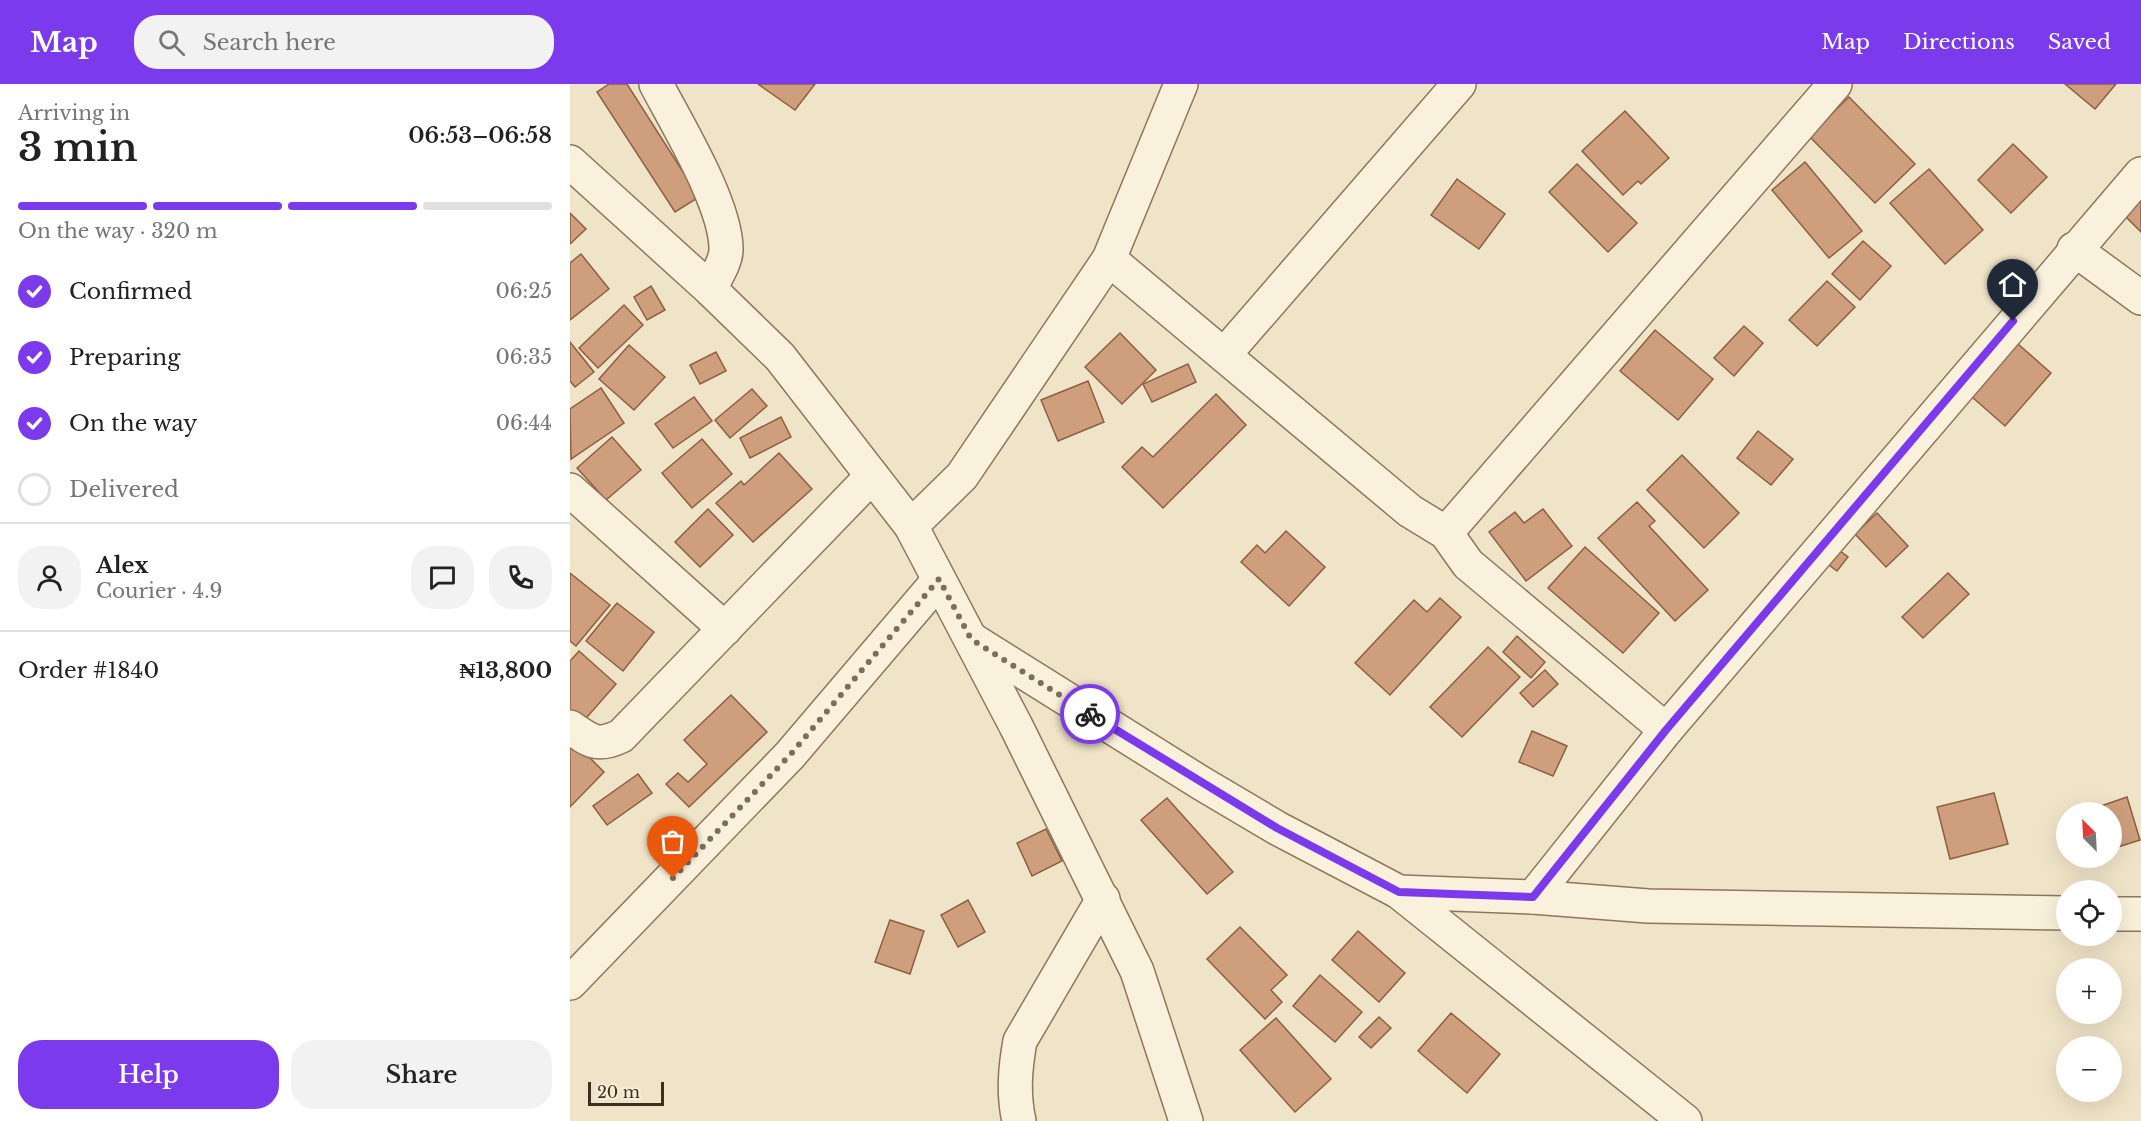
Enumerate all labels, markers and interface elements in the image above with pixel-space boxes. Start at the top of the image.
search box [134,15,554,69]
text: Map [30,25,98,60]
icon: search [155,26,188,59]
text: Search here [203,29,336,56]
text: Map [1821,29,1870,55]
text: Directions [1903,29,2015,55]
text: Saved [2048,29,2111,55]
text: Arriving in [18,101,130,125]
text: 06:53–06:58 [408,122,552,149]
text: 3 min [18,123,138,172]
text: On the way · 320 m [18,219,217,243]
pin [1987,259,2038,321]
icon: home [1996,268,2029,301]
icon: check [18,275,51,308]
text: Confirmed [69,278,192,305]
text: 06:25 [495,279,552,303]
icon: check [18,341,51,374]
text: Preparing [69,344,180,371]
text: 06:35 [495,345,552,369]
icon: check [18,407,51,440]
text: On the way [69,410,197,437]
text: 06:44 [496,411,552,435]
text: Delivered [69,476,179,503]
button: person [18,546,81,609]
button: chat [411,546,474,609]
button: phone [489,546,552,609]
text: Alex [96,552,149,579]
text: Courier · 4.9 [96,579,222,603]
text: Order #1840 [18,657,159,684]
text: ₦13,800 [460,657,552,684]
courier [1060,684,1120,744]
icon: bike [1074,698,1107,731]
north arrow [2056,802,2122,868]
map controls [2056,802,2122,1102]
pin [647,816,698,878]
icon: bag [656,825,689,858]
button: locate [2056,880,2122,946]
button: + [2056,958,2122,1024]
button: − [2056,1036,2122,1102]
button: Help [18,1040,279,1109]
button: Share [291,1040,552,1109]
scale bar [588,1079,664,1106]
text: 20 m [597,1082,640,1102]

